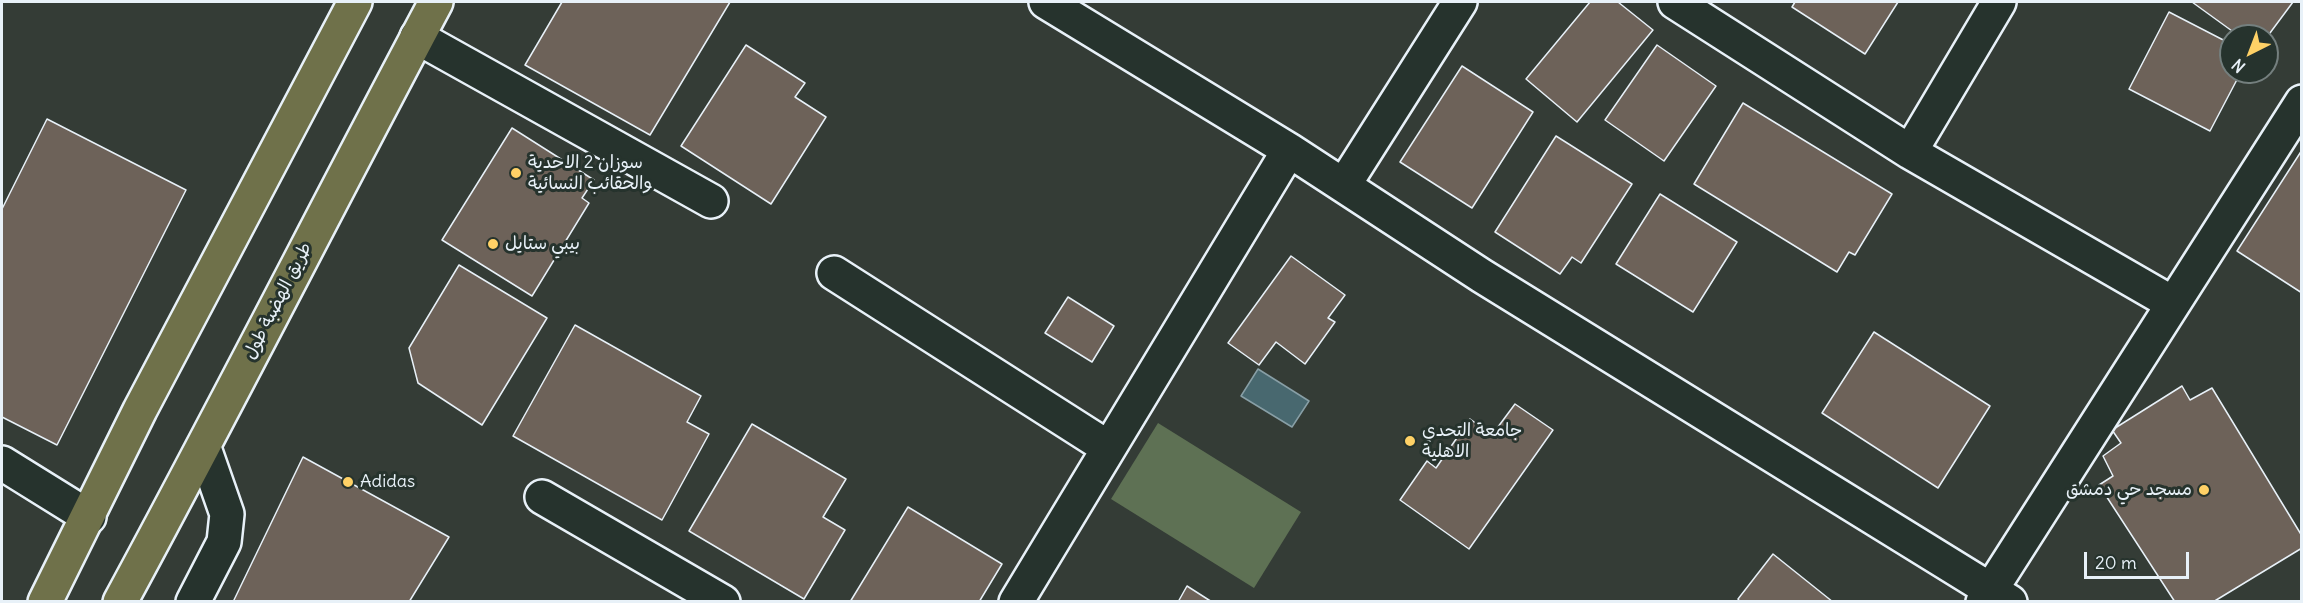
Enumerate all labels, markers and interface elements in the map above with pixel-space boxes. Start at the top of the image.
north arrow [2219,24,2279,84]
text: N [2227,55,2249,77]
place label: سوزان 2 الاحدية والحقائب النسائية [528,152,653,195]
marker: سوزان 2 الاحدية والحقائب النسائية [509,166,523,180]
place label: بيبي ستايل [505,233,580,255]
marker: بيبي ستايل [486,237,500,251]
street label: طريق الهضبة طول [239,239,317,363]
place label: جامعة التحدي الاهلية [1422,420,1522,462]
marker: جامعة التحدي الاهلية [1403,434,1417,448]
place label: Adidas [360,471,415,493]
marker: Adidas [341,475,355,489]
place label: مسجد حي دمشق [2066,479,2192,501]
marker: مسجد حي دمشق [2197,483,2211,497]
scale bar [2087,540,2192,578]
text: 20 m [2095,551,2137,574]

